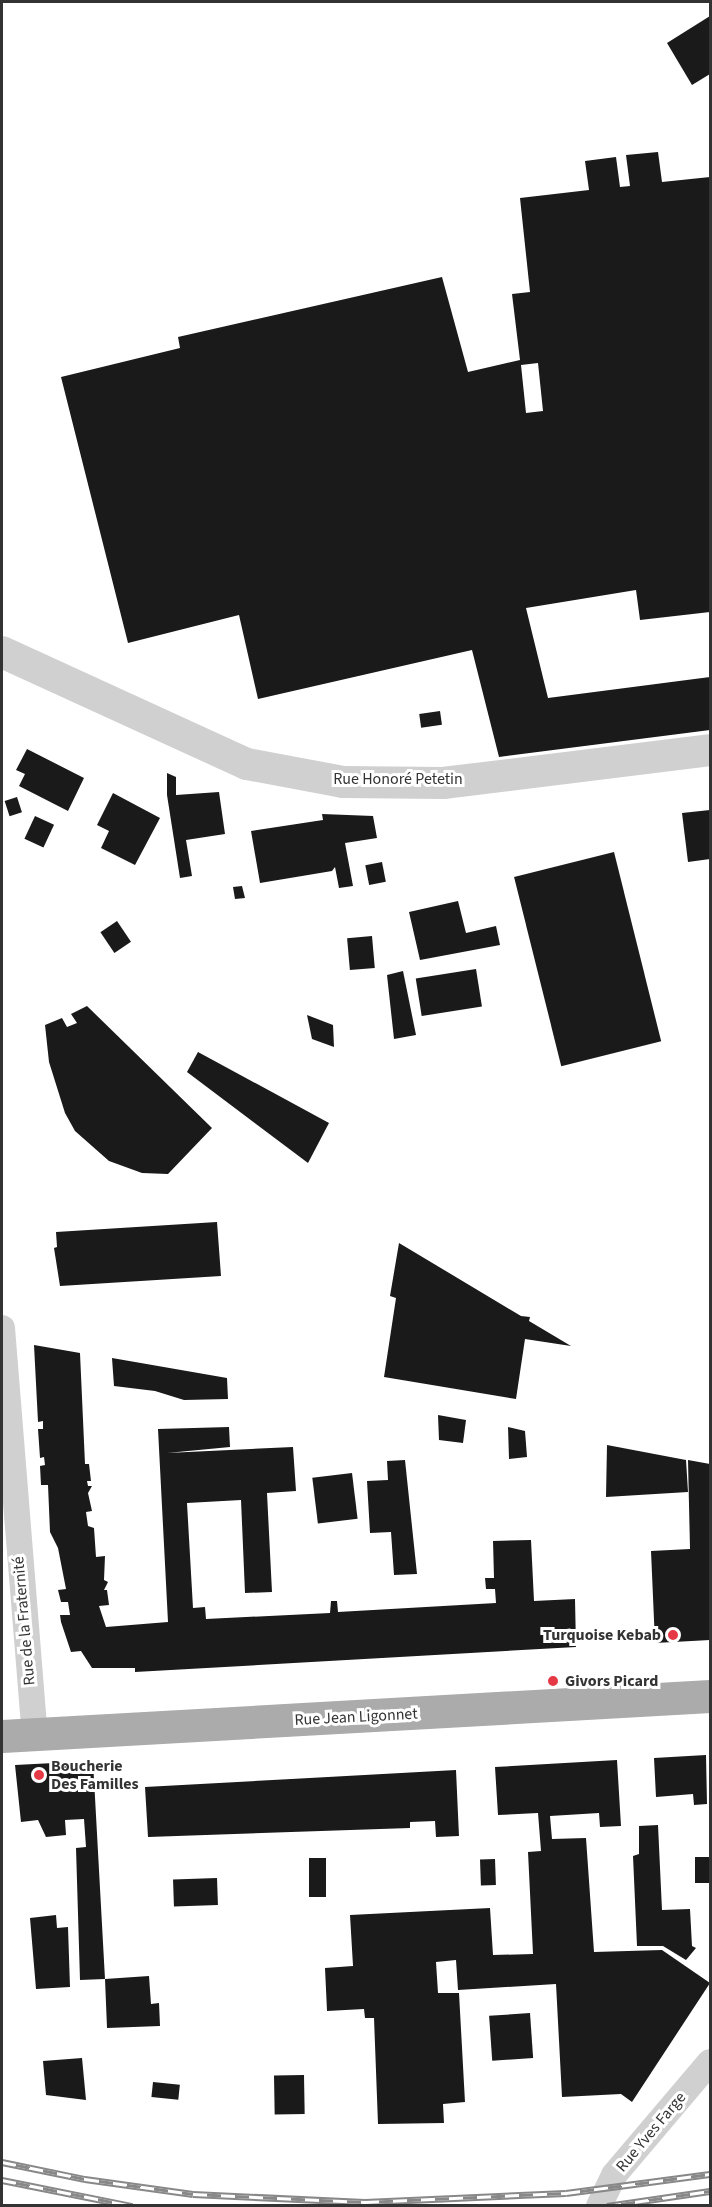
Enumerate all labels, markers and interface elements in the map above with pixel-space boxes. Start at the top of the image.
street label: Rue Honoré Petetin [333,769,463,789]
street label: Rue de la Fraternité [9,1556,39,1686]
place label: Turquoise Kebab [543,1625,661,1645]
marker: Turquoise Kebab [666,1628,680,1642]
place label: Givors Picard [565,1671,658,1691]
marker: Givors Picard [546,1674,560,1688]
street label: Rue Jean Ligonnet [294,1704,418,1730]
place label: Boucherie Des Familles [51,1756,139,1794]
marker: Boucherie Des Familles [32,1768,46,1782]
street label: Rue Yves Farge [612,2088,690,2176]

